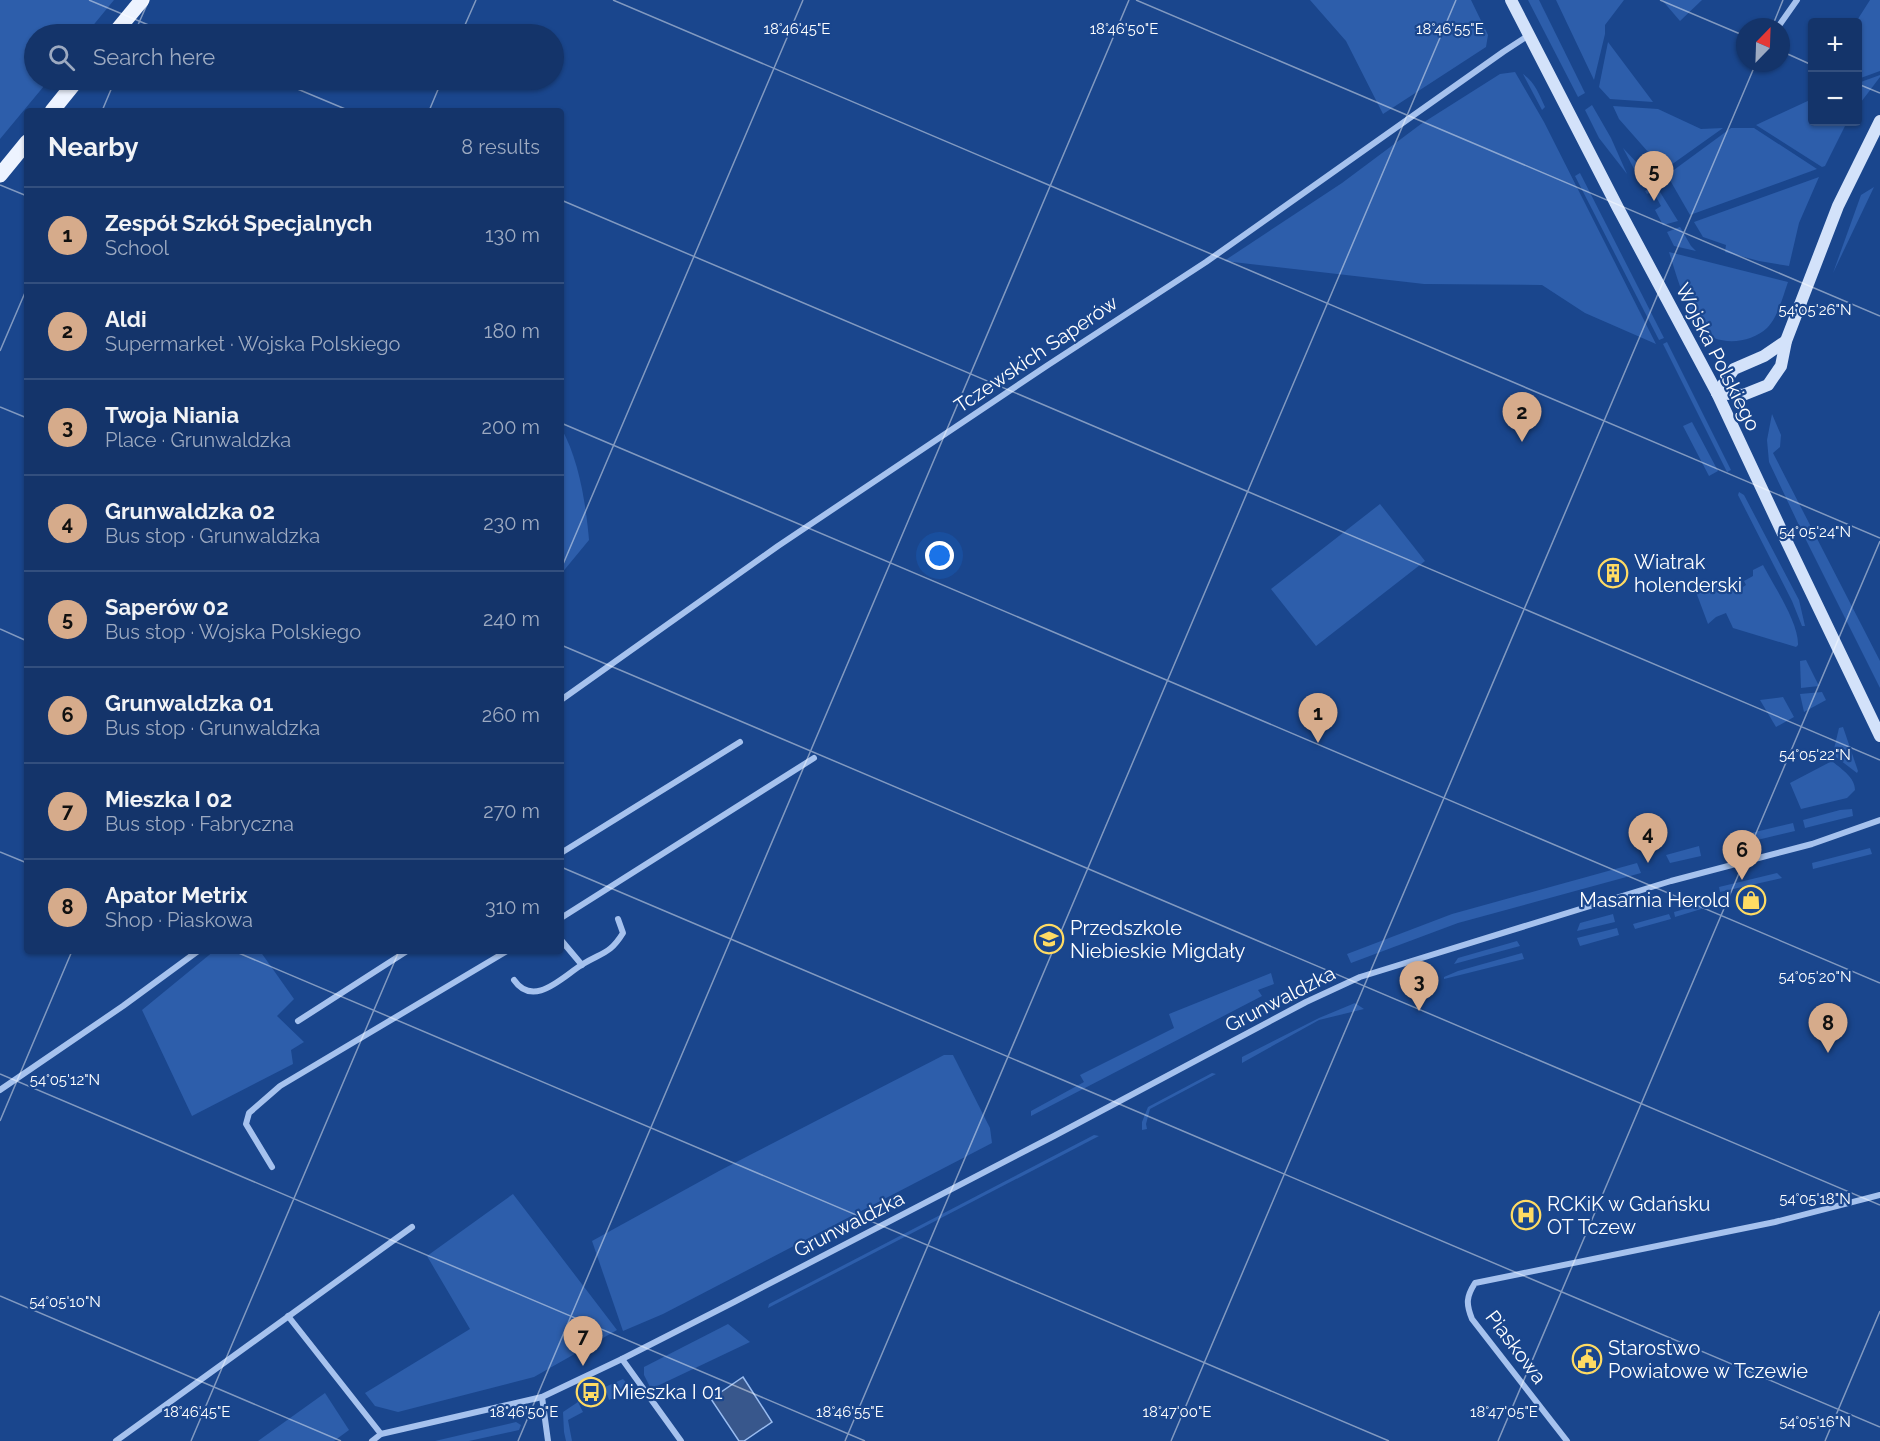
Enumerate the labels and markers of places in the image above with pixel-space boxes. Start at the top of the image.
pin: 5 [1634,152,1674,201]
pin: 2 [1502,392,1541,442]
place label: Wiatrak holenderski [1634,550,1742,597]
building icon: Wiatrak holenderski [1597,557,1629,589]
pin: 1 [1298,694,1338,743]
pin: 4 [1628,814,1668,863]
pin: 6 [1722,830,1762,880]
shop icon: Masarnia Herold [1735,884,1767,916]
place label: Masarnia Herold [1579,888,1730,912]
place label: Przedszkole Niebieskie Migdały [1070,916,1246,963]
school or university icon: Przedszkole Niebieskie Migdały [1033,923,1065,955]
pin: 3 [1400,962,1438,1011]
pin: 8 [1808,1004,1848,1053]
place label: RCKiK w Gdańsku OT Tczew [1547,1192,1710,1239]
hospital icon: RCKiK w Gdańsku OT Tczew [1510,1199,1542,1231]
pin: 7 [564,1316,602,1366]
place label: Starostwo Powiatowe w Tczewie [1608,1336,1808,1383]
public building icon: Starostwo Powiatowe w Tczewie [1571,1343,1603,1375]
bus stop icon: Mieszka I 01 [575,1376,607,1408]
place label: Mieszka I 01 [612,1380,723,1404]

